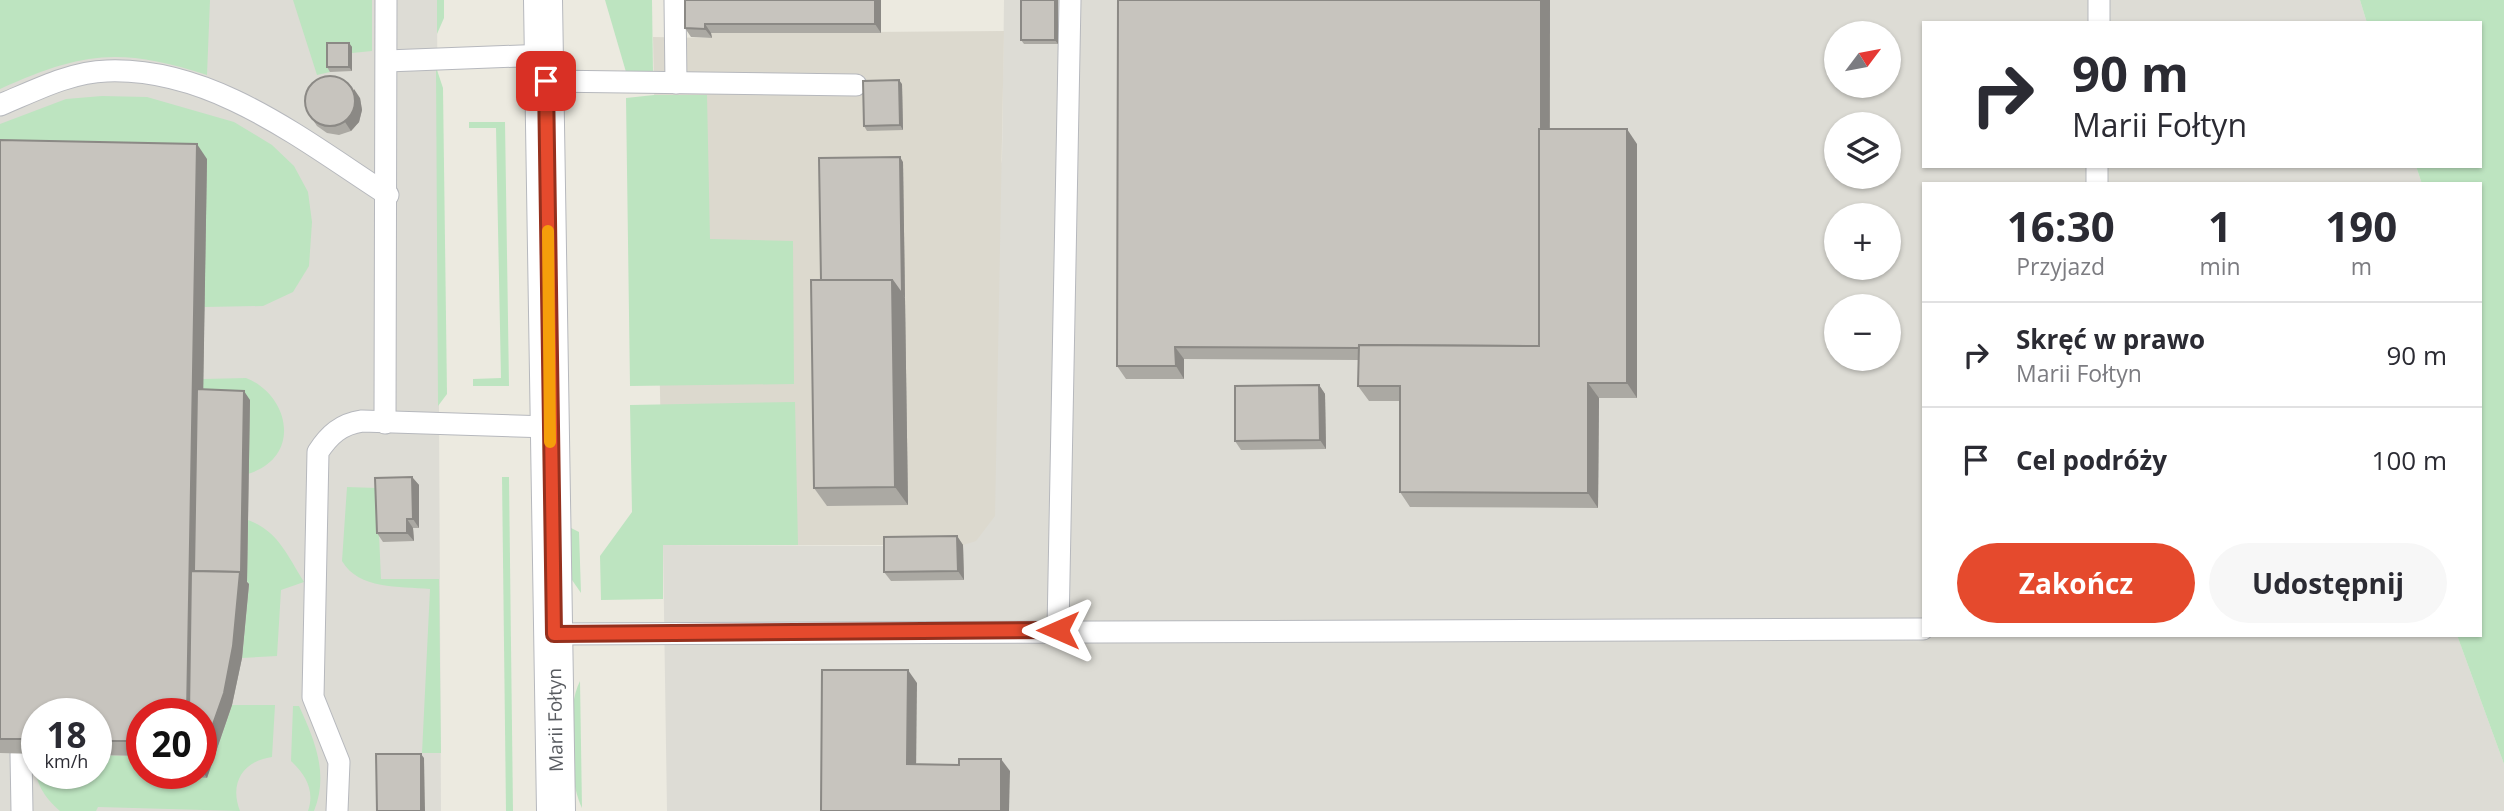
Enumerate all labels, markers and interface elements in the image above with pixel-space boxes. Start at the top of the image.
north arrow [1824,21,1900,98]
map controls [1824,21,1901,371]
text: 90 m [2072,40,2189,106]
icon: right [1957,49,2048,140]
pin [516,51,576,111]
icon: arrive [527,62,565,100]
text: Marii Fołtyn [2072,103,2247,146]
button: layers [1824,112,1901,189]
text: 16:30 [2007,197,2115,254]
text: 1 [2208,197,2232,254]
text: 190 [2325,197,2397,254]
button: + [1824,203,1901,280]
text: Przyjazd [2016,250,2105,282]
text: min [2199,250,2241,282]
text: m [2351,250,2372,282]
button: − [1824,294,1901,371]
text: Skręć w prawo [2016,321,2205,357]
icon: right [1957,336,1995,374]
text: 90 m [2386,337,2447,373]
text: Marii Fołtyn [2016,357,2142,389]
icon: arrive [1957,441,1995,479]
text: Cel podróży [2016,442,2167,478]
text: 100 m [2372,442,2447,478]
button: Zakończ [1957,543,2195,623]
button: Udostępnij [2209,543,2447,623]
position arrow [1021,593,1095,667]
street label: Marii Fołtyn [541,668,569,772]
speed limit sign: 20 [126,698,217,789]
text: 18 [46,711,87,758]
text: km/h [45,749,88,773]

